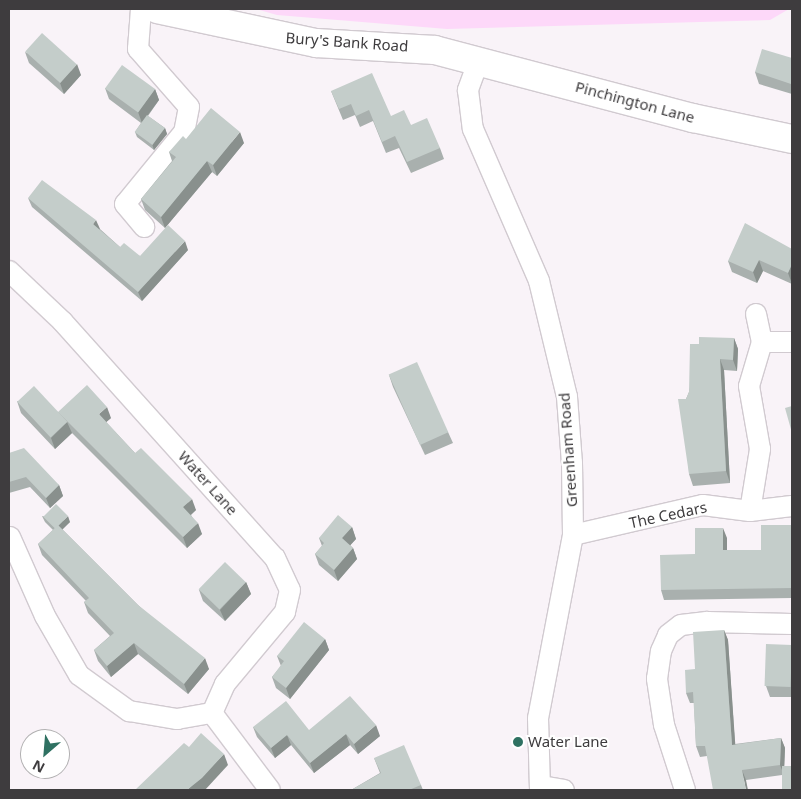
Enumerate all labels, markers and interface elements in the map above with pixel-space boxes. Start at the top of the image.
street label: Bury's Bank Road [285,29,409,55]
street label: Pinchington Lane [573,77,697,127]
street label: Greenham Road [555,392,581,508]
street label: Water Lane [175,447,241,519]
street label: The Cedars [628,498,708,532]
north arrow [20,729,70,779]
place label: Water Lane [528,733,608,751]
marker: Water Lane [512,736,524,748]
text: N [29,756,48,778]

